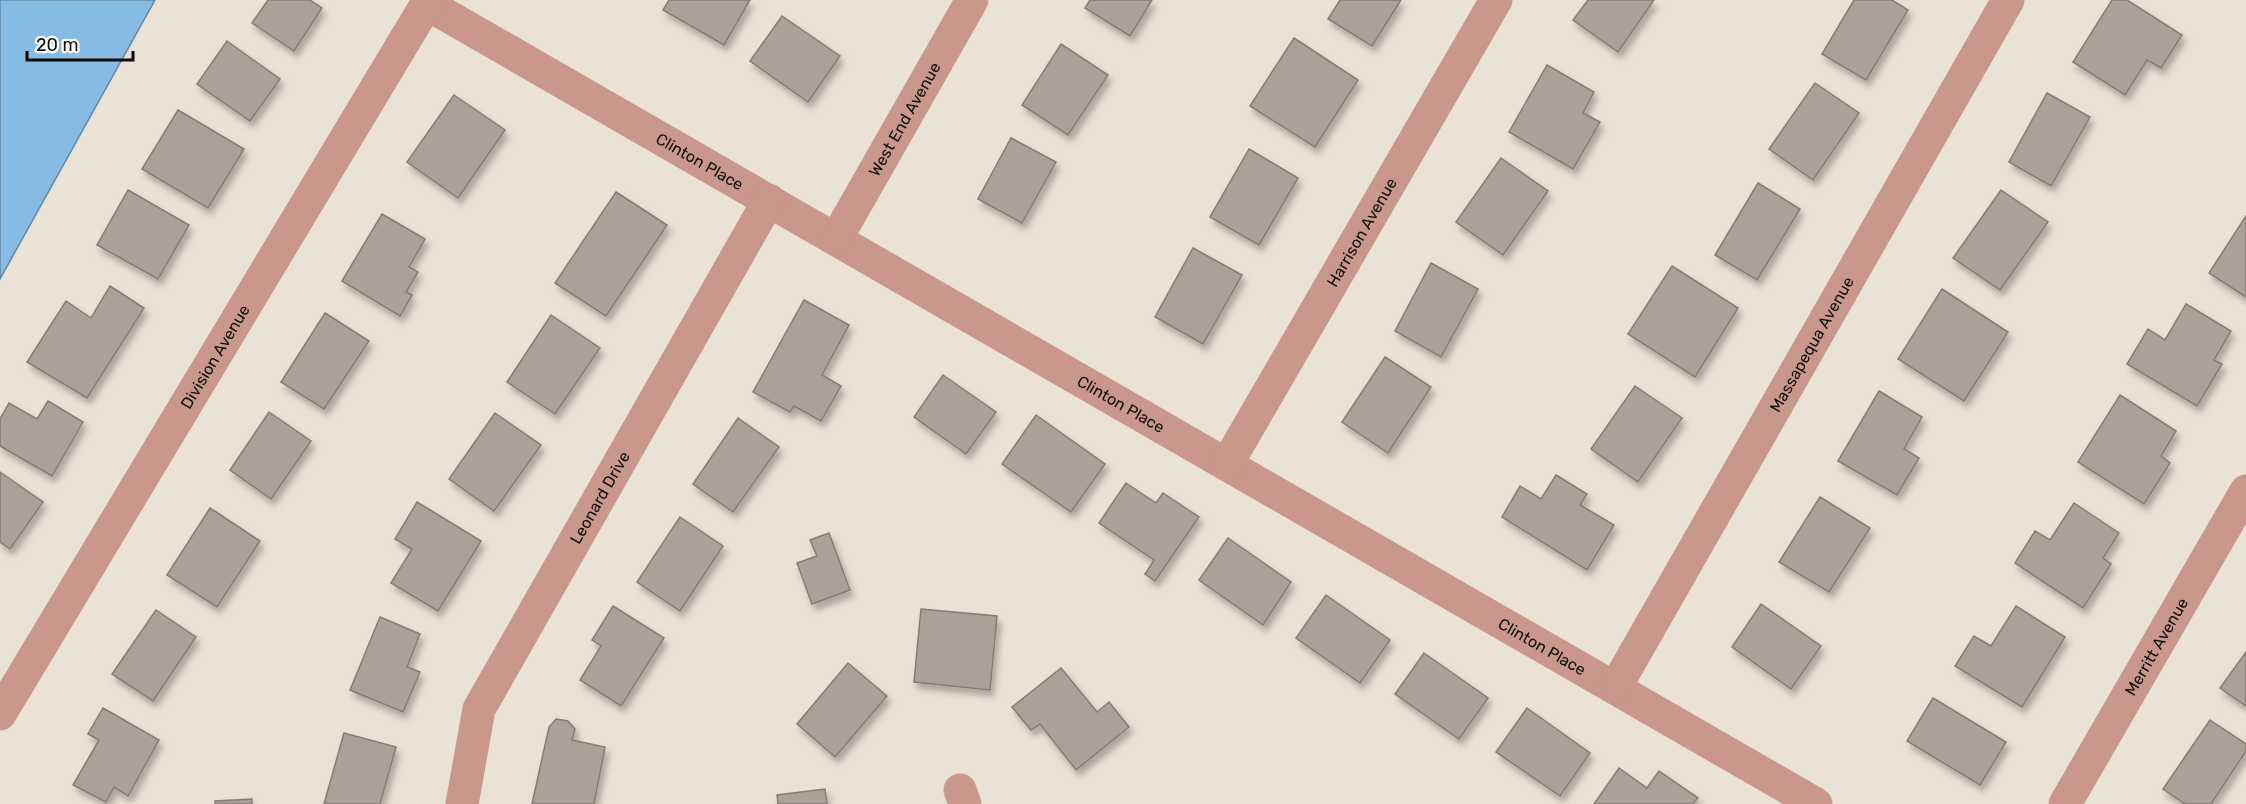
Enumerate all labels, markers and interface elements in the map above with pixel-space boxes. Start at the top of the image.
scale bar [27,24,134,62]
text: 20 m [36,34,78,56]
street label: West End Avenue [865,59,945,180]
street label: Clinton Place [653,129,747,194]
street label: Harrison Avenue [1323,174,1401,290]
street label: Massapequa Avenue [1766,273,1858,415]
street label: Division Avenue [177,301,254,412]
street label: Clinton Place [1074,372,1168,437]
street label: Leonard Drive [566,448,634,547]
street label: Merritt Avenue [2121,594,2192,699]
street label: Clinton Place [1495,614,1589,679]

